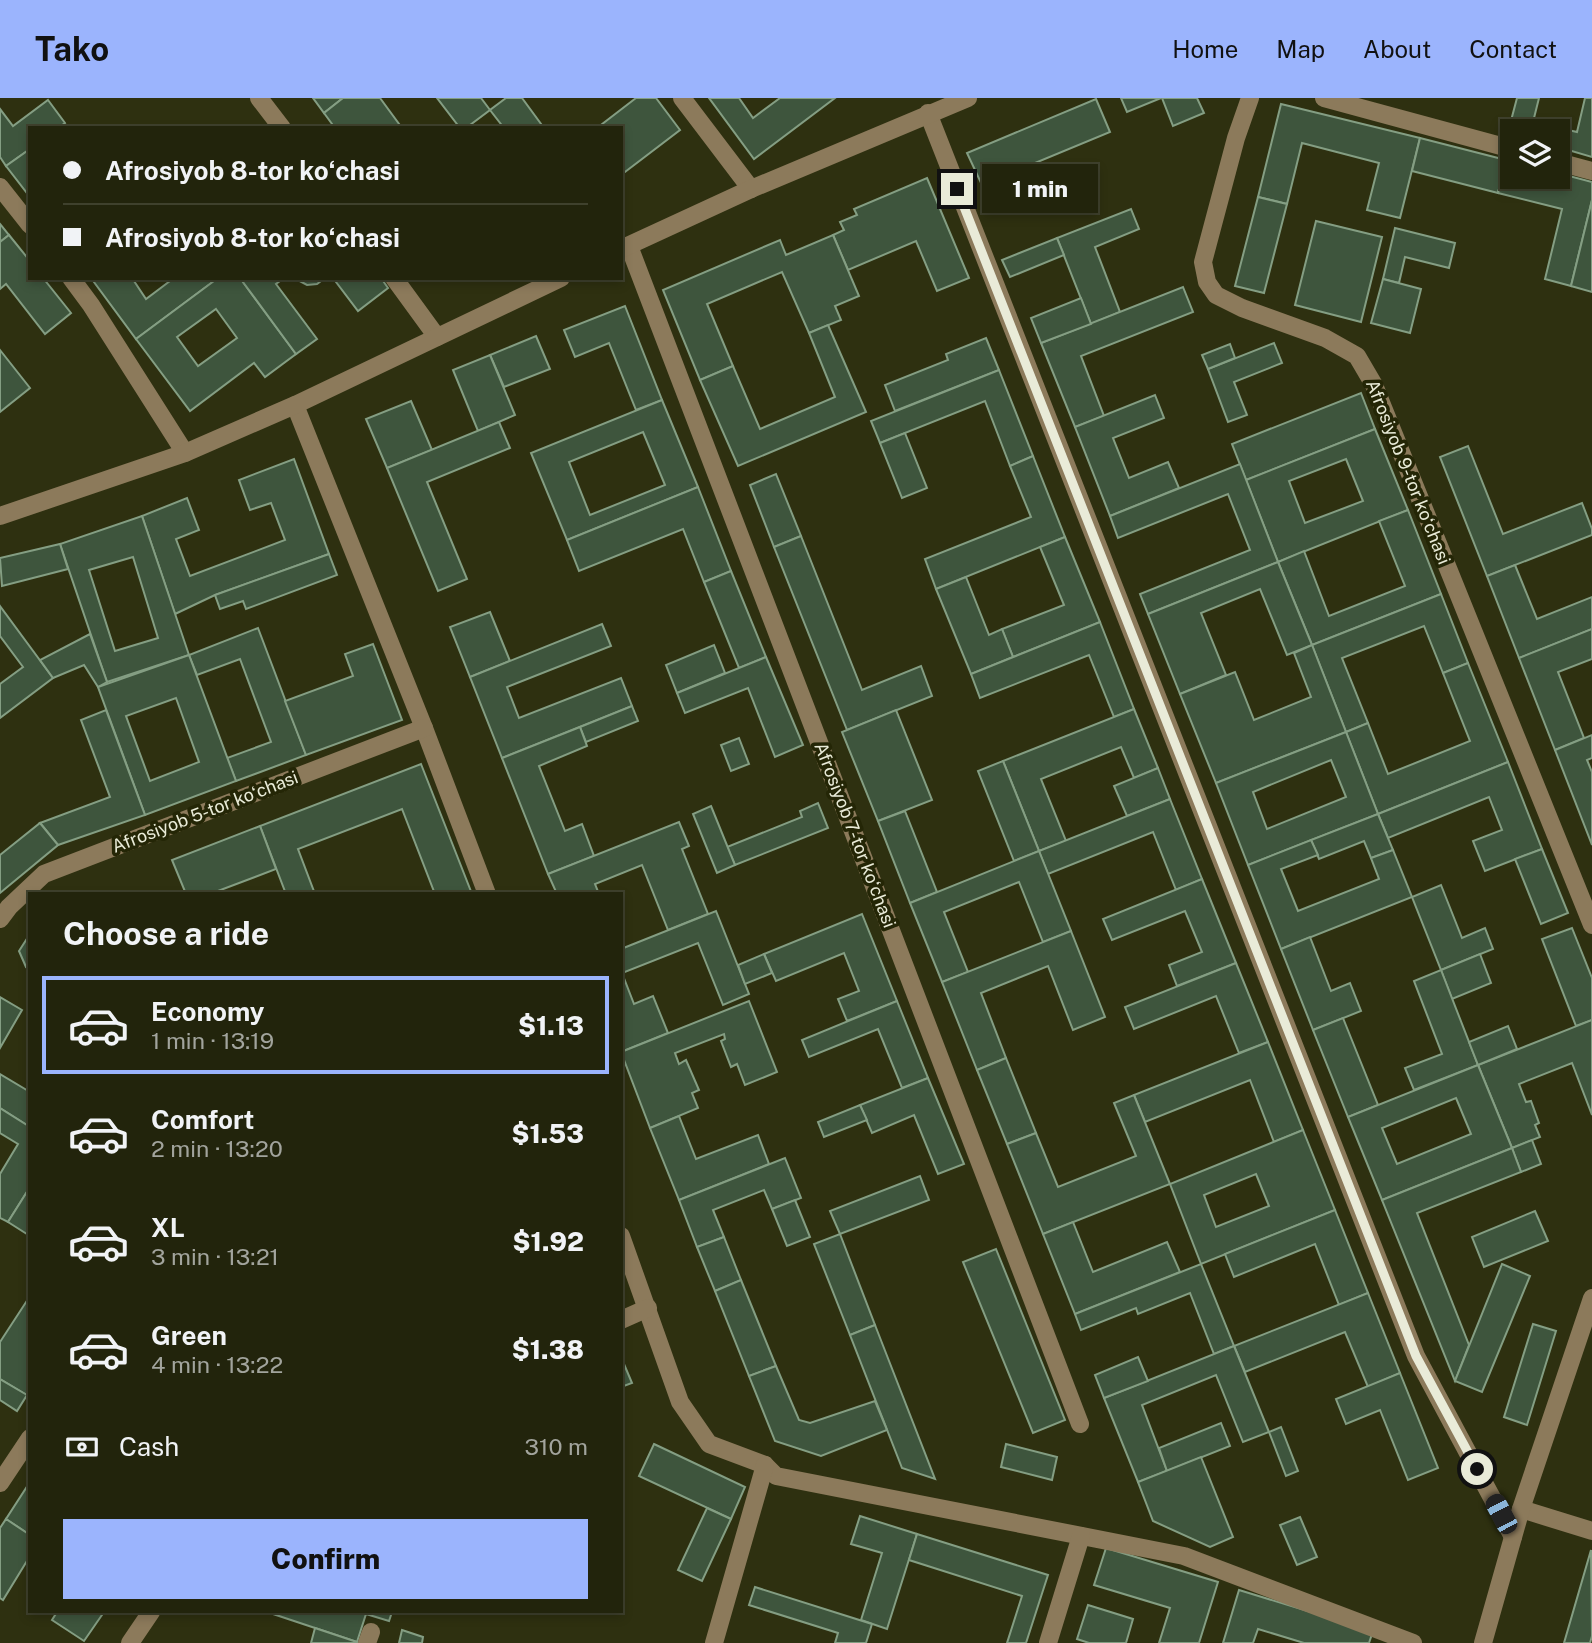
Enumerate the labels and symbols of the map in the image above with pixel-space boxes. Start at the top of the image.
callout: 1 min [982,164,1097,214]
route end [941,173,973,205]
street label: Afrosiyob 9-tor koʻchasi [1362,376,1455,567]
street label: Afrosiyob 7-tor koʻchasi [810,739,901,931]
street label: Afrosiyob 5-tor koʻchasi [109,766,301,857]
route start [1461,1453,1493,1485]
car [1482,1491,1521,1537]

